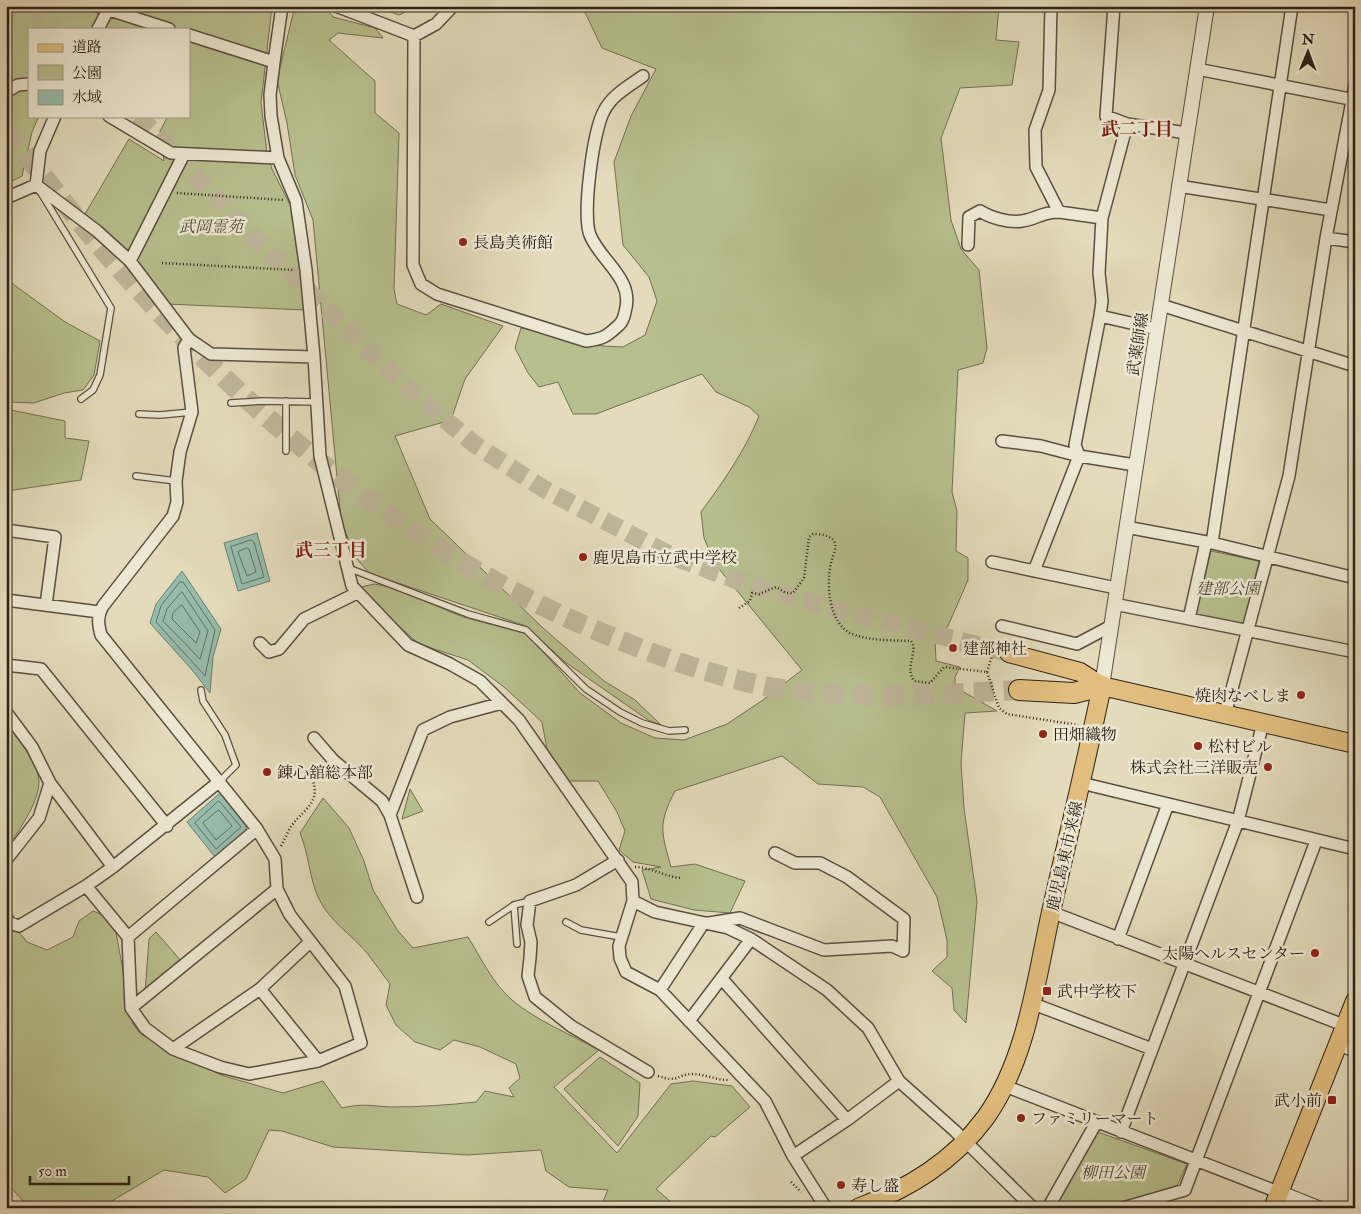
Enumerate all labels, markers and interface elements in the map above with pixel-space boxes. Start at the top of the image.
legend [28,28,190,118]
north arrow [1284,28,1334,78]
text: N [1301,31,1315,48]
text: 道路 [72,38,102,57]
text: 公園 [72,64,102,83]
text: 水域 [72,88,102,107]
district label: 武二丁目 [1101,118,1173,141]
park label: 武岡霊苑 [179,217,246,237]
place label: 長島美術館 [473,233,553,253]
marker: 長島美術館 [457,236,469,248]
street label: 武薬師線 [1123,311,1153,377]
district label: 武三丁目 [295,539,367,562]
place label: 鹿児島市立武中学校 [593,548,737,568]
marker: 鹿児島市立武中学校 [577,551,589,563]
park label: 建部公園 [1196,579,1263,599]
place label: 建部神社 [963,639,1027,659]
marker: 建部神社 [947,642,959,654]
place label: 焼肉なべしま [1195,686,1291,706]
marker: 焼肉なべしま [1295,689,1307,701]
place label: 田畑織物 [1053,725,1117,745]
marker: 田畑織物 [1037,728,1049,740]
place label: 松村ビル [1208,737,1272,757]
marker: 松村ビル [1192,740,1204,752]
place label: 株式会社三洋販売 [1130,758,1258,778]
marker: 株式会社三洋販売 [1262,761,1274,773]
place label: 錬心舘総本部 [277,763,373,783]
marker: 錬心舘総本部 [261,766,273,778]
street label: 鹿児島東市来線 [1043,799,1087,913]
place label: 太陽ヘルスセンター [1162,944,1305,964]
marker: 太陽ヘルスセンター [1309,947,1321,959]
place label: 武中学校下 [1057,982,1137,1002]
marker: 武中学校下 [1041,985,1053,997]
place label: 武小前 [1274,1091,1322,1111]
marker: 武小前 [1326,1094,1338,1106]
place label: ファミリーマート [1031,1109,1159,1129]
marker: ファミリーマート [1015,1112,1027,1124]
scale bar [30,1154,129,1186]
text: 50 m [38,1162,67,1181]
park label: 柳田公園 [1081,1163,1148,1183]
place label: 寿し盛 [851,1176,899,1196]
marker: 寿し盛 [835,1179,847,1191]

